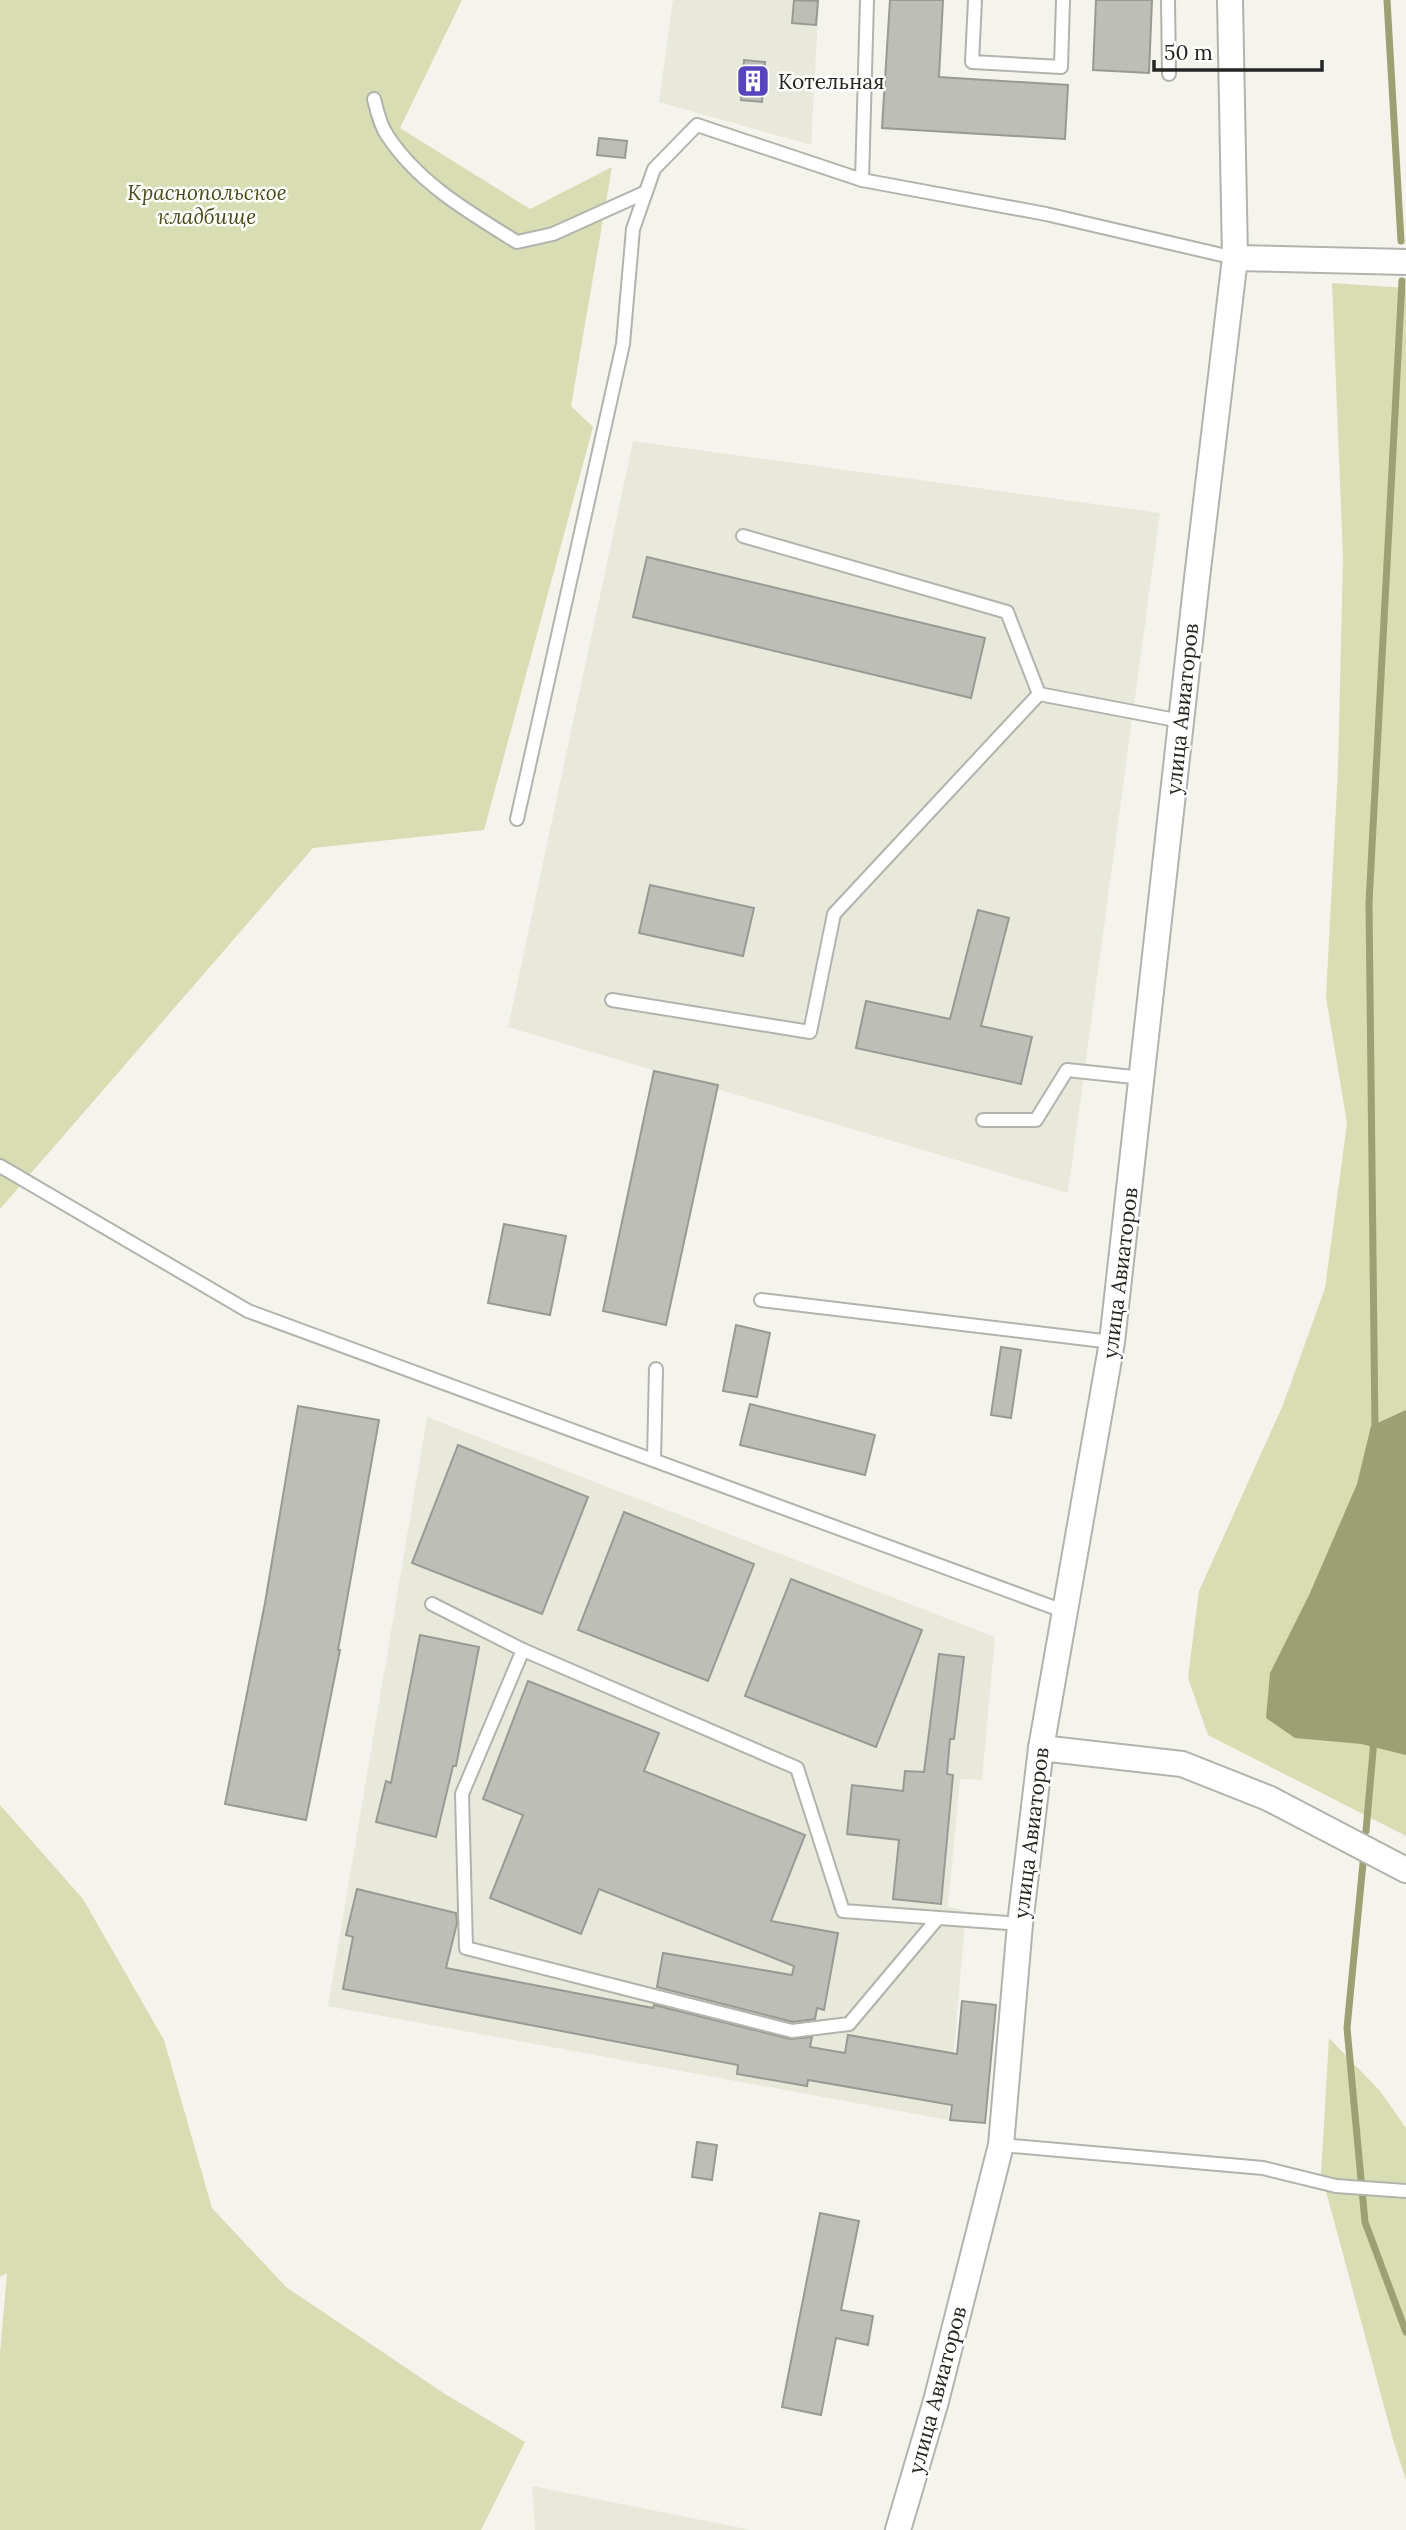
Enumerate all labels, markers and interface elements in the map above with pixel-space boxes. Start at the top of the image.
scale bar [1154,28,1322,72]
text: 50 m [1164,39,1213,66]
building icon: Котельная [734,62,772,100]
place label: Котельная [778,68,885,95]
park label: Краснопольское кладбище [127,179,287,230]
street label: улица Авиаторов [1160,622,1204,796]
street label: улица Авиаторов [1096,1186,1144,1360]
street label: улица Авиаторов [1007,1746,1055,1920]
street label: улица Авиаторов [902,2303,972,2477]

